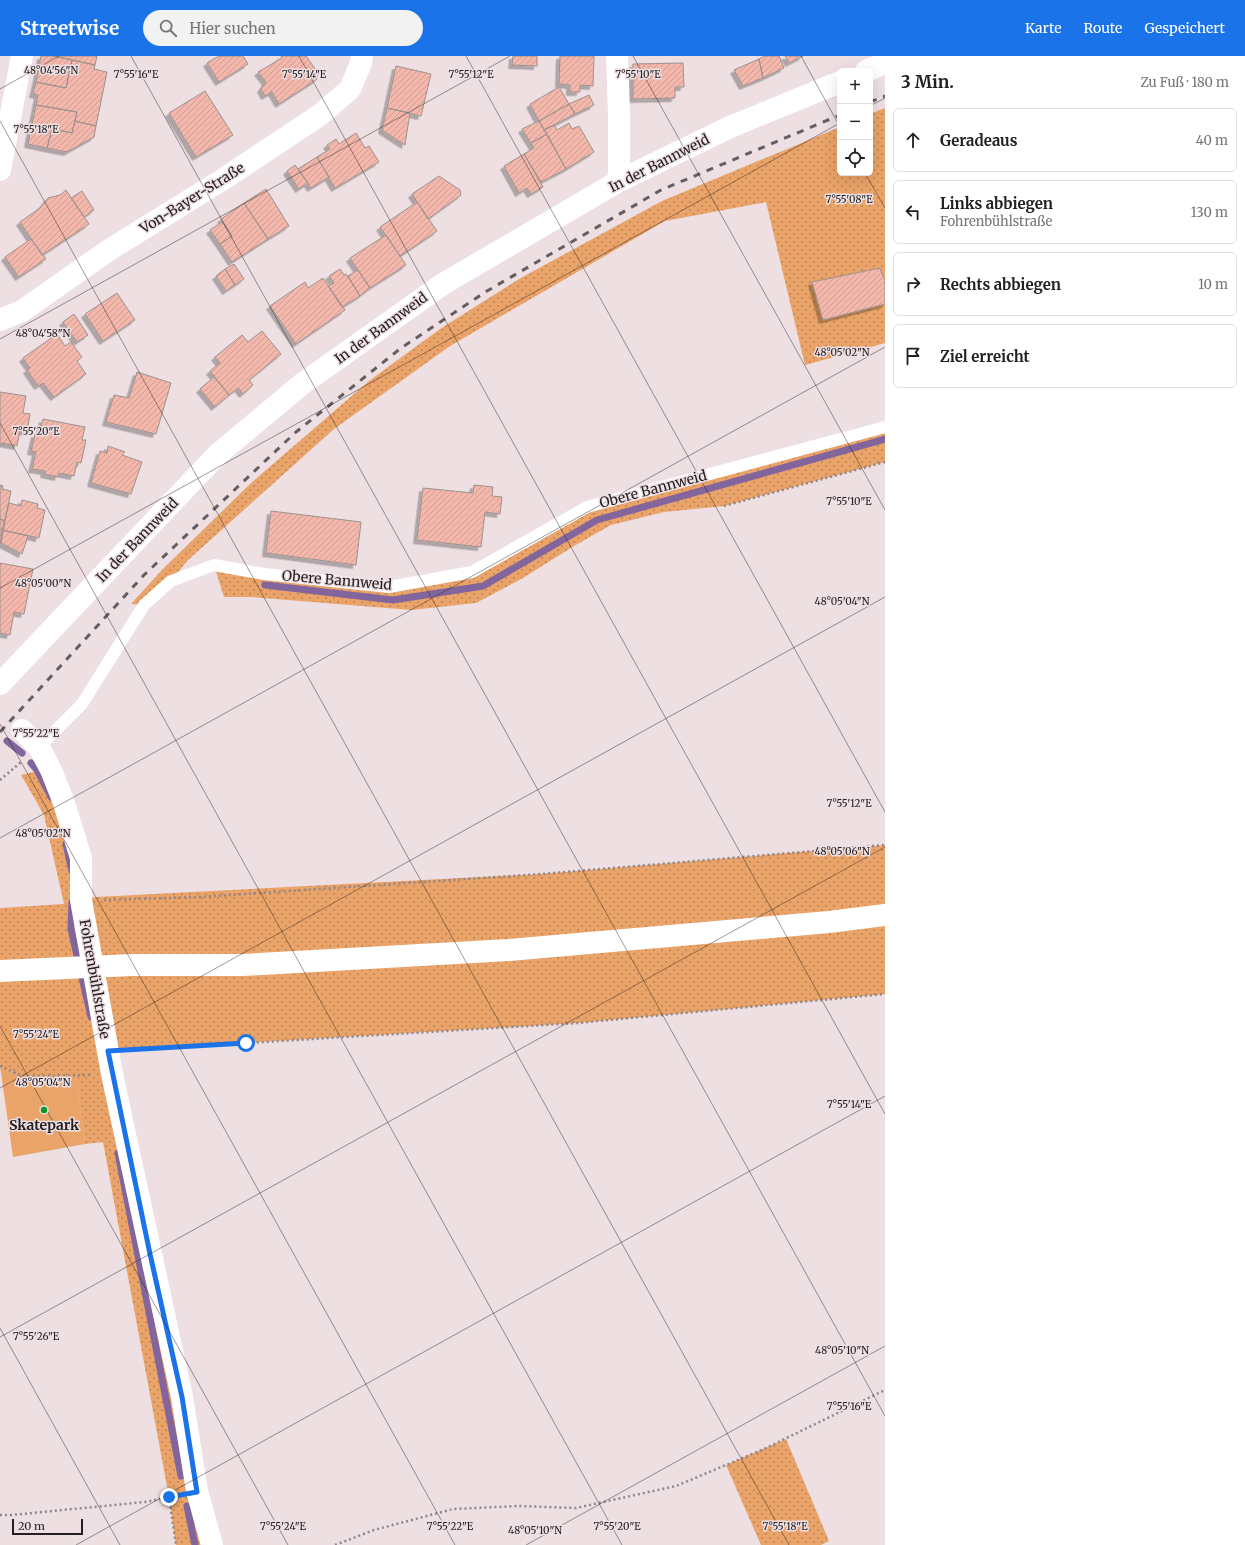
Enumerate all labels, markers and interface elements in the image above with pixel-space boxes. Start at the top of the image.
search box [143,10,423,46]
text: Streetwise [20,16,119,40]
icon: search [157,17,179,39]
text: Hier suchen [189,19,276,38]
text: Karte [1025,19,1061,37]
text: Route [1083,19,1122,37]
text: Gespeichert [1144,19,1225,37]
text: 48°04'56"N [24,64,78,77]
text: 7°55'16"E [114,68,159,81]
text: 7°55'14"E [282,68,327,81]
text: 7°55'12"E [448,68,494,81]
text: 7°55'10"E [615,68,661,81]
map controls [837,68,873,176]
button: + [837,68,873,104]
text: 3 Min. [901,71,954,93]
text: Zu Fuß · 180 m [1140,74,1229,91]
button: − [837,104,873,140]
text: 7°55'18"E [13,123,59,136]
icon: ahead [902,129,924,151]
street label: In der Bannweid [606,130,713,196]
text: Geradeaus [940,131,1017,150]
text: 40 m [1196,132,1228,149]
button: locate [837,140,873,176]
street label: Von-Bayer-Straße [135,159,248,238]
text: 7°55'08"E [825,193,873,206]
text: Links abbiegen [940,194,1053,213]
icon: left [902,201,924,223]
text: 130 m [1191,204,1228,221]
text: Fohrenbühlstraße [940,213,1052,230]
icon: right [902,273,924,295]
text: Rechts abbiegen [940,275,1061,294]
text: 10 m [1198,276,1228,293]
street label: In der Bannweid [331,288,431,368]
text: 48°04'58"N [16,327,71,340]
icon: arrive [902,345,924,367]
text: 48°05'02"N [814,346,870,359]
text: Ziel erreicht [940,347,1030,366]
text: 7°55'20"E [12,425,60,438]
street label: Obere Bannweid [597,466,709,512]
street label: In der Bannweid [92,494,182,586]
text: 7°55'10"E [826,495,872,508]
street label: Obere Bannweid [281,566,393,594]
text: 48°05'00"N [15,577,71,590]
text: 48°05'04"N [815,595,870,608]
text: 7°55'22"E [13,727,60,740]
text: 7°55'12"E [826,797,872,810]
text: 48°05'02"N [15,827,71,840]
text: 48°05'06"N [814,845,870,858]
street label: Fohrenbühlstraße [76,918,114,1040]
text: 7°55'24"E [13,1028,60,1041]
route start [237,1034,255,1052]
text: 48°05'04"N [16,1076,71,1089]
text: 7°55'14"E [827,1098,872,1111]
marker: Skatepark [39,1105,49,1115]
place label: Skatepark [9,1116,80,1134]
text: 7°55'26"E [13,1330,60,1343]
text: 48°05'10"N [815,1344,869,1357]
text: 7°55'16"E [827,1400,872,1413]
route end [160,1488,178,1506]
scale bar [12,1517,83,1536]
text: 20 m [18,1519,45,1533]
text: 7°55'24"E [260,1520,307,1533]
text: 7°55'22"E [427,1520,474,1533]
text: 7°55'20"E [593,1520,641,1533]
text: 7°55'18"E [762,1520,808,1533]
text: 48°05'10"N [508,1524,562,1537]

